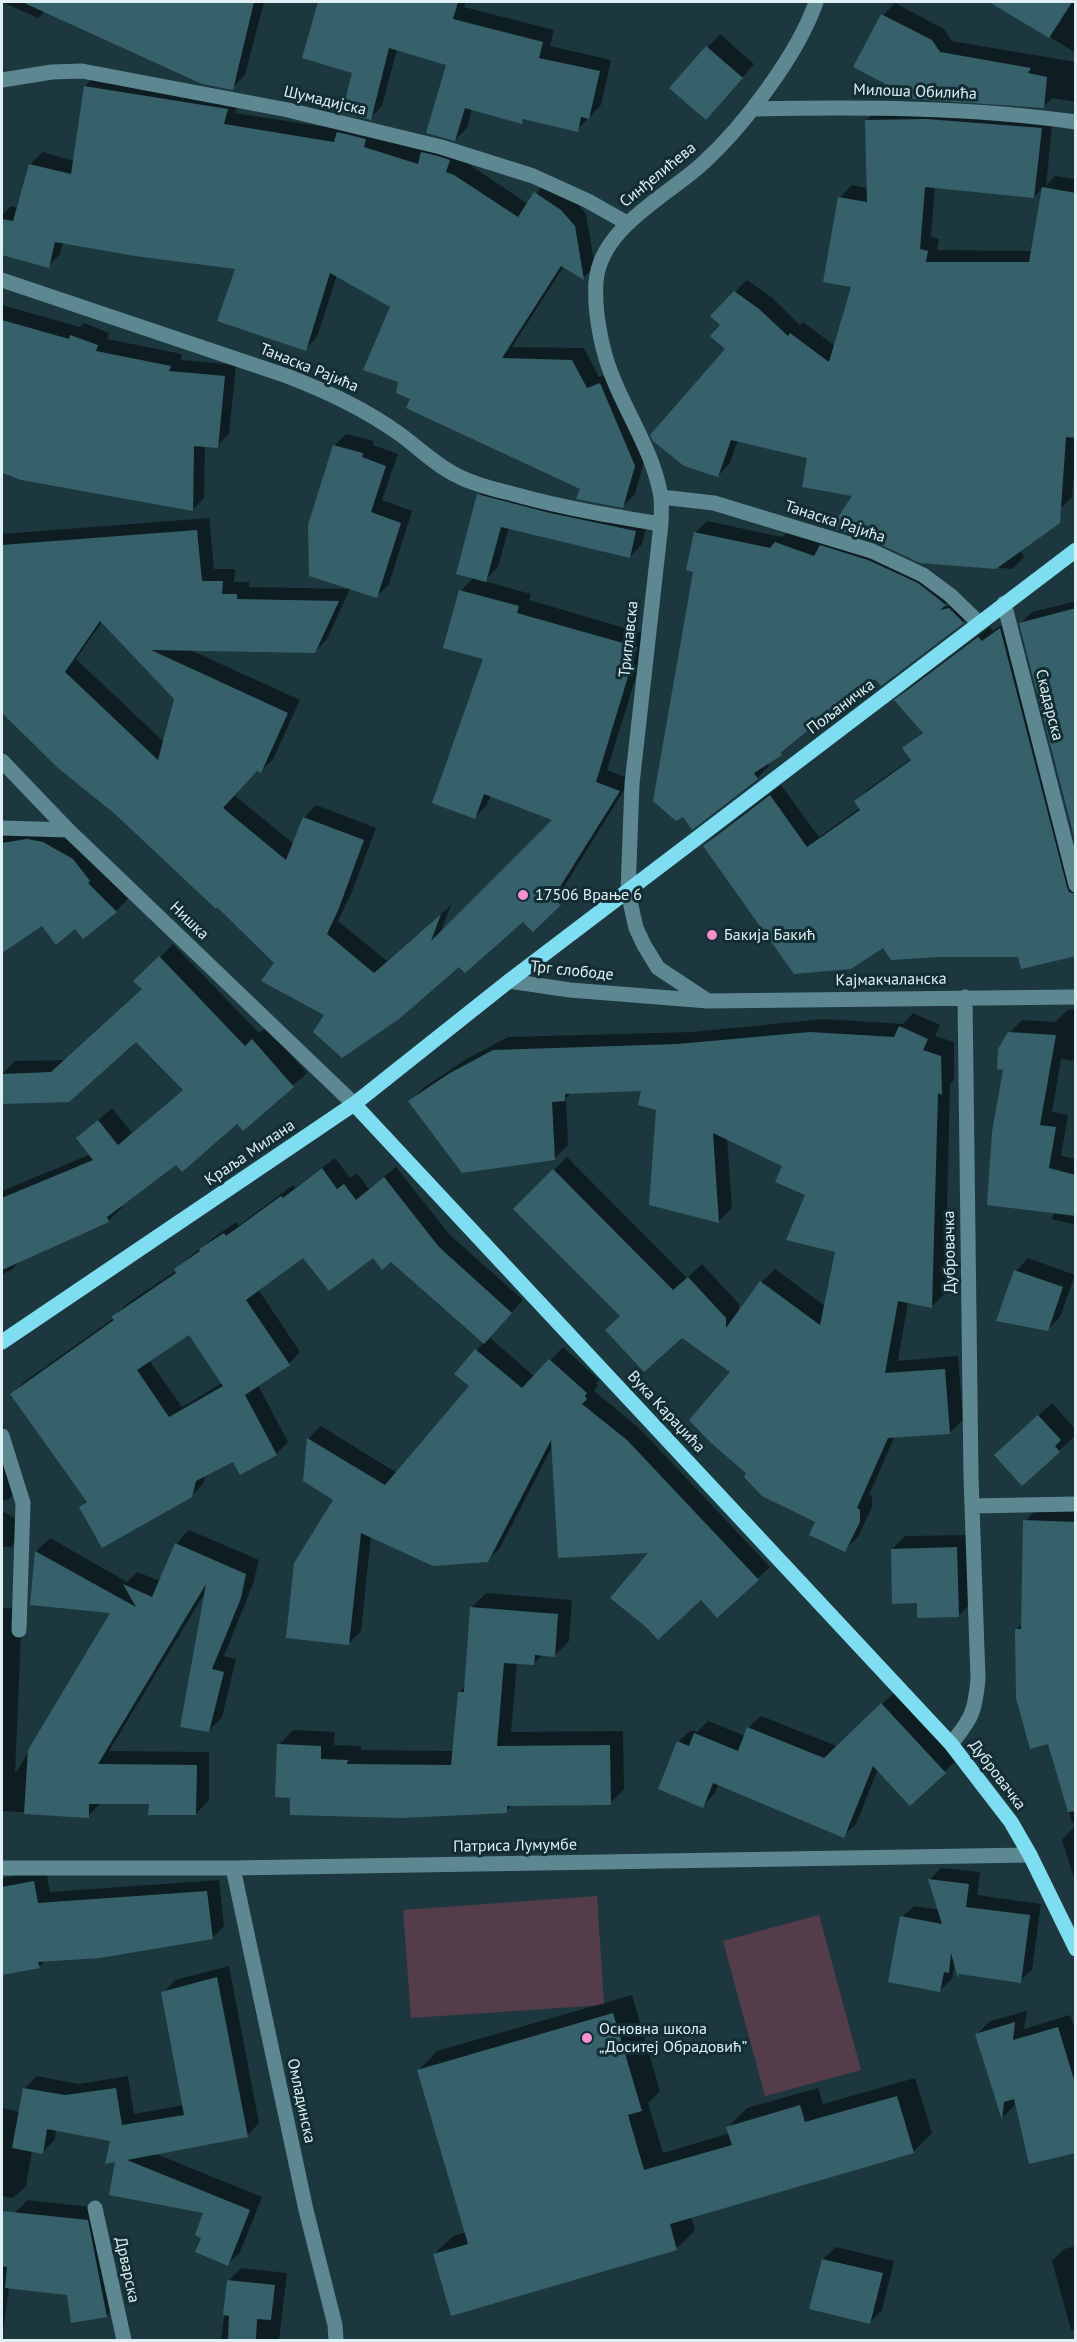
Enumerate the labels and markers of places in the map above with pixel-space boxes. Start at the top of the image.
place label: 17506 Врање 6 [535,885,642,905]
marker: 17506 Врање 6 [516,888,530,902]
place label: Бакија Бакић [724,925,815,945]
marker: Бакија Бакић [705,928,719,942]
place label: Основна школа „Доситеј Обрадовић” [599,2019,747,2057]
marker: Основна школа „Доситеј Обрадовић” [580,2031,594,2045]

